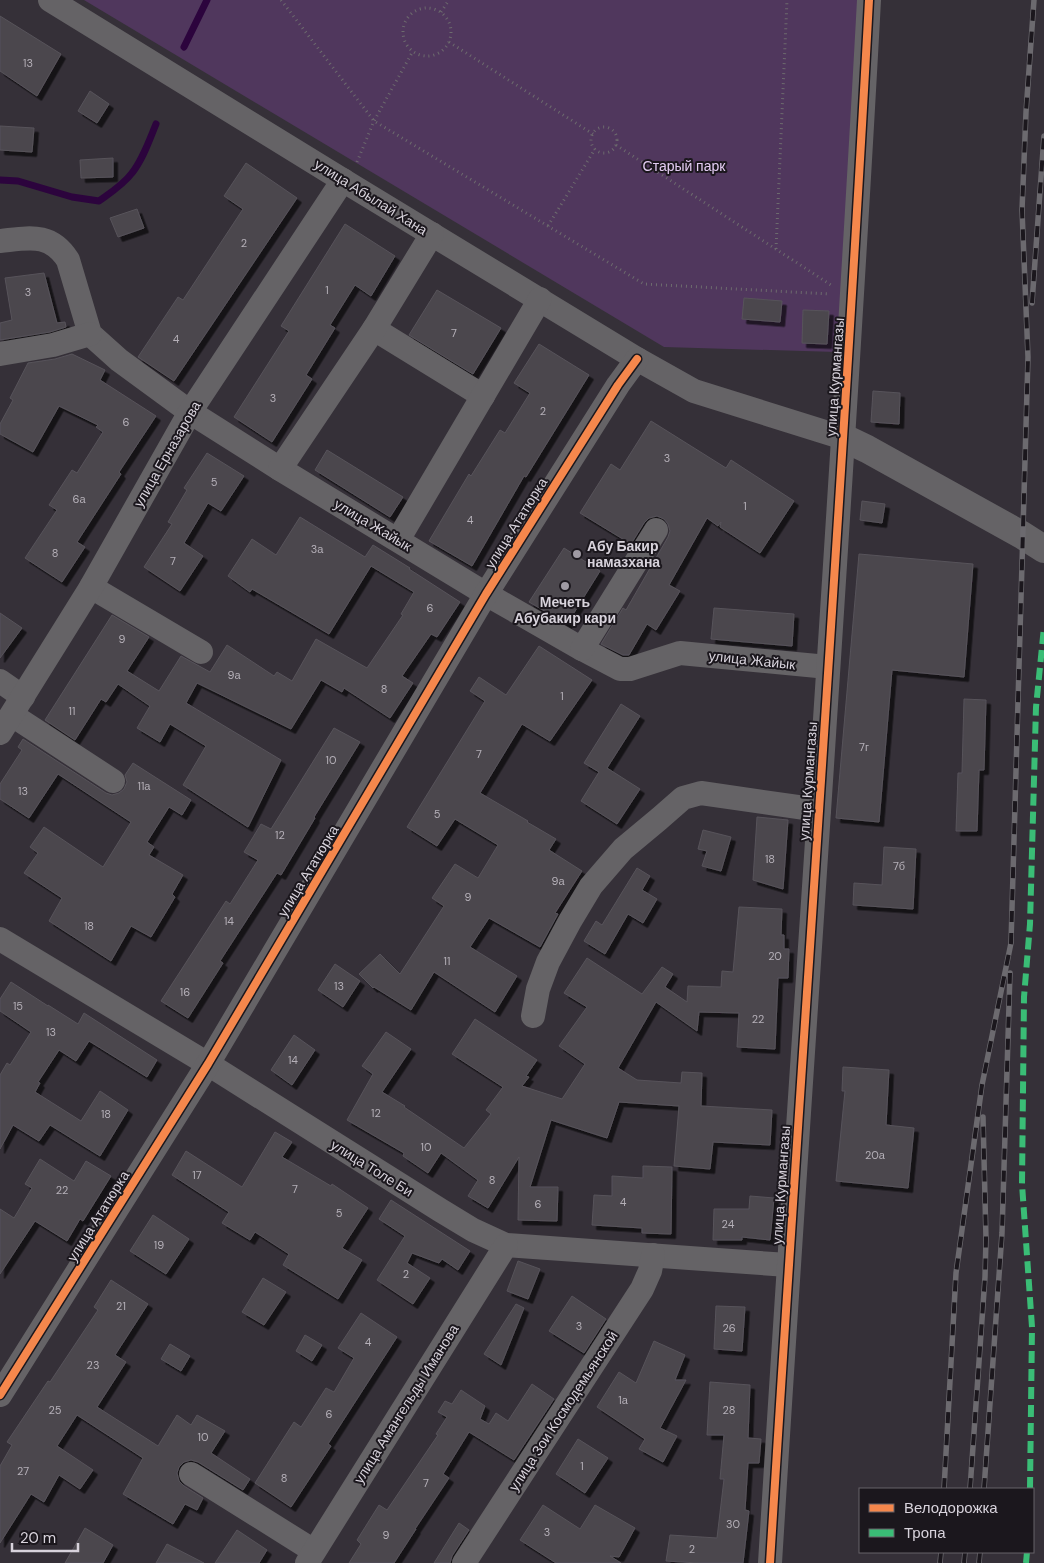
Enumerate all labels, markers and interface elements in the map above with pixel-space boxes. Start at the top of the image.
house number: 13 [23,56,33,70]
street label: улица Абылай Хана [311,155,431,239]
park label: Старый парк [643,157,726,175]
house number: 2 [241,236,247,250]
house number: 1 [325,283,329,297]
house number: 3 [25,285,31,299]
street label: улица Курмангазы [822,317,848,437]
house number: 7 [451,326,457,340]
house number: 4 [173,332,180,346]
house number: 3 [270,391,276,405]
street label: улица Ерназарова [129,398,205,510]
house number: 2 [540,404,546,418]
house number: 6 [123,415,130,429]
house number: 3 [664,451,670,465]
street label: улица Ататюрка [481,474,551,572]
house number: 5 [211,475,218,489]
house number: 6а [72,492,86,506]
street label: улица Жайык [331,495,416,556]
house number: 1 [743,499,747,513]
house number: 4 [467,513,474,527]
place label: Абу Бакир намазхана [587,537,660,571]
house number: 3а [311,542,324,556]
house number: 8 [52,546,58,560]
marker: Абу Бакир намазхана [571,548,583,560]
house number: 7 [170,554,176,568]
marker: Мечеть Абубакир кари [559,580,571,592]
place label: Мечеть Абубакир кари [514,593,616,627]
house number: 6 [427,601,434,615]
house number: 9 [119,632,126,646]
street label: улица Жайык [708,646,797,674]
house number: 9а [227,668,241,682]
house number: 8 [381,682,387,696]
house number: 1 [560,689,564,703]
house number: 11 [69,704,75,718]
street label: улица Курмангазы [795,721,821,841]
house number: 7г [859,740,869,754]
house number: 7 [476,747,482,761]
house number: 10 [326,753,336,767]
house number: 11а [138,779,151,793]
house number: 13 [18,784,28,798]
house number: 5 [434,807,441,821]
street label: улица Ататюрка [274,822,343,920]
house number: 12 [275,828,285,842]
house number: 18 [765,852,775,866]
house number: 7б [893,859,905,873]
house number: 9а [551,874,565,888]
house number: 9 [465,890,472,904]
house number: 14 [224,914,234,928]
house number: 18 [84,919,94,933]
house number: 20 [768,949,782,963]
house number: 11 [444,954,450,968]
house number: 13 [334,979,344,993]
house number: 16 [180,985,190,999]
house number: 15 [13,999,23,1013]
house number: 22 [752,1012,764,1026]
house number: 13 [46,1025,56,1039]
house number: 14 [288,1053,298,1067]
house number: 12 [371,1106,381,1120]
house number: 18 [101,1107,111,1121]
street label: улица Курмангазы [768,1125,794,1245]
street label: улица Толе Би [327,1136,417,1200]
house number: 10 [421,1140,431,1154]
house number: 20а [865,1148,886,1162]
street label: улица Ататюрка [63,1167,133,1265]
house number: 17 [192,1168,202,1182]
house number: 8 [489,1173,495,1187]
house number: 7 [292,1182,298,1196]
house number: 22 [56,1183,68,1197]
house number: 4 [620,1195,627,1209]
house number: 6 [535,1197,542,1211]
house number: 5 [336,1206,343,1220]
house number: 24 [722,1217,735,1231]
house number: 19 [154,1238,164,1252]
house number: 2 [403,1267,409,1281]
house number: 21 [116,1299,126,1313]
house number: 3 [576,1319,582,1333]
street label: улица Амангельды Иманова [350,1321,463,1487]
house number: 26 [722,1321,736,1335]
street label: улица Зои Космодемьянской [504,1328,622,1494]
house number: 4 [365,1335,372,1349]
house number: 23 [87,1358,99,1372]
house number: 1а [618,1393,629,1407]
house number: 25 [48,1403,62,1417]
house number: 28 [723,1403,735,1417]
house number: 6 [326,1407,333,1421]
house number: 10 [198,1430,208,1444]
house number: 1 [580,1459,584,1473]
house number: 27 [17,1464,29,1478]
house number: 8 [281,1471,287,1485]
house number: 7 [423,1476,429,1490]
legend [859,1488,1034,1553]
text: Велодорожка [904,1498,998,1518]
house number: 30 [726,1517,740,1531]
scale bar [12,1520,79,1552]
text: Тропа [904,1523,946,1543]
house number: 3 [544,1525,550,1539]
text: 20 m [20,1528,56,1548]
house number: 9 [383,1528,390,1542]
house number: 2 [689,1542,695,1556]

